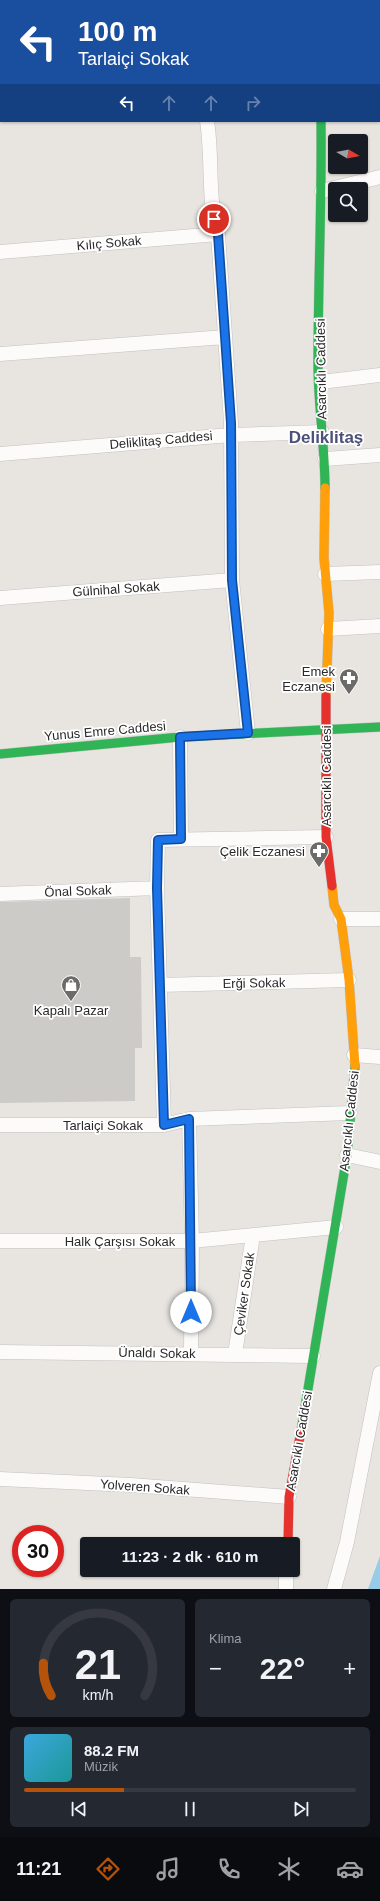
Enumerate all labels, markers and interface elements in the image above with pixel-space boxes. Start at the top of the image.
icon: left [12,16,64,68]
text: 100 m [78,16,157,47]
text: Tarlaiçi Sokak [78,49,189,69]
icon: left [116,92,138,114]
icon: ahead [158,92,180,114]
icon: ahead [200,92,222,114]
icon: right [242,92,264,114]
north arrow [328,134,368,174]
map controls [328,134,368,222]
button: search [328,182,368,222]
pin [197,202,231,236]
icon: arrive [203,208,225,230]
street label: Kılıç Sokak [76,233,143,253]
street label: Asarcıklı Caddesi [313,318,329,420]
street label: Deliklitaş Caddesi [109,428,213,452]
district label: Deliklitaş [289,428,363,447]
street label: Gülnihal Sokak [72,578,161,600]
place label: Emek Eczanesi [282,664,335,694]
pharmacy icon: Emek Eczanesi [338,667,360,695]
street label: Yunus Emre Caddesi [44,718,167,744]
street label: Asarcıklı Caddesi [319,725,334,827]
pharmacy icon: Çelik Eczanesi [308,840,330,868]
place label: Çelik Eczanesi [220,844,305,859]
street label: Önal Sokak [44,882,112,900]
shop icon: Kapalı Pazar [60,974,82,1002]
street label: Erği Sokak [222,975,286,991]
place label: Kapalı Pazar [34,1003,109,1018]
street label: Asarcıklı Caddesi [336,1070,362,1172]
street label: Tarlaiçi Sokak [63,1118,144,1133]
street label: Halk Çarşısı Sokak [65,1234,176,1249]
street label: Çeviker Sokak [231,1251,257,1337]
position arrow [170,1291,212,1333]
street label: Ünaldı Sokak [118,1345,196,1361]
street label: Asarcıklı Caddesi [283,1390,315,1492]
street label: Yolveren Sokak [100,1476,191,1498]
speed limit sign: 30 [12,1525,64,1577]
text: 11:23 · 2 dk · 610 m [122,1548,258,1565]
text: Klima [209,1631,242,1646]
text: 21 [74,1641,121,1688]
text: 22° [260,1652,305,1685]
text: − [209,1656,222,1681]
text: + [343,1656,356,1681]
text: km/h [82,1687,113,1703]
text: 88.2 FM [84,1742,139,1759]
text: Müzik [84,1759,118,1774]
icon: previous [68,1798,90,1820]
icon: pause [179,1798,201,1820]
icon: next [290,1798,312,1820]
icon: directions [94,1855,122,1883]
icon: music [154,1855,182,1883]
icon: phone [215,1855,243,1883]
icon: climate [275,1855,303,1883]
icon: car [336,1855,364,1883]
text: 11:21 [16,1859,61,1879]

